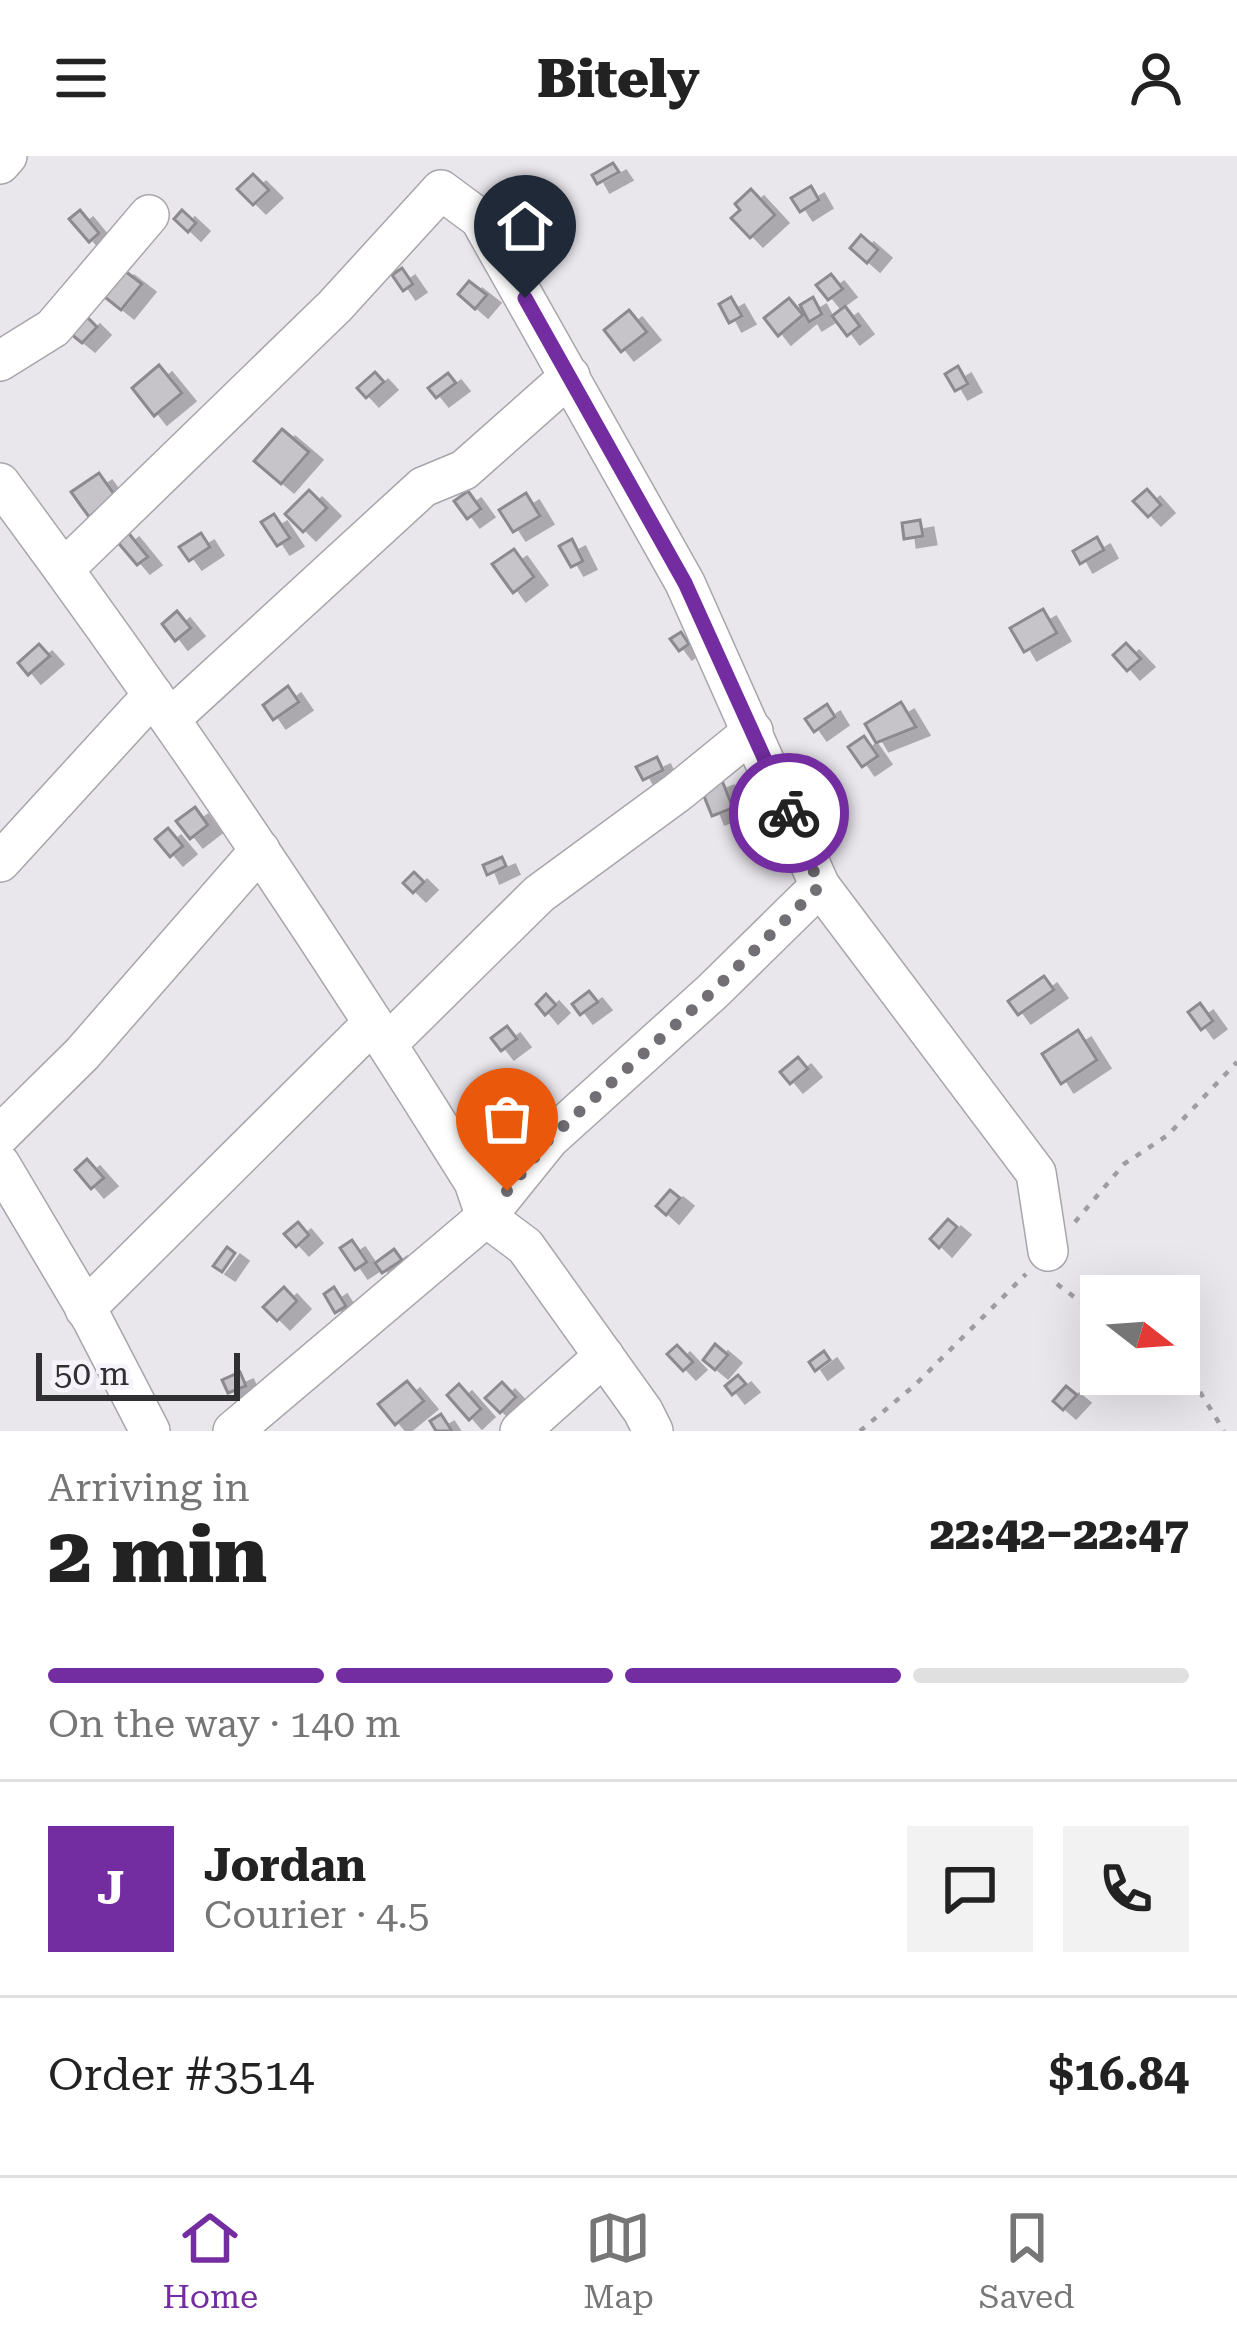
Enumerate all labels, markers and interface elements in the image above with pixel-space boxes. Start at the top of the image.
icon: menu [48,45,114,111]
icon: person [1123,45,1189,111]
text: Bitely [537,47,700,110]
pin [474,175,576,298]
icon: home [492,193,558,259]
courier [729,753,849,873]
icon: bike [756,780,822,846]
pin [456,1068,558,1191]
icon: bag [474,1086,540,1152]
north arrow [1080,1275,1200,1395]
map controls [1080,1275,1200,1395]
scale bar [36,1347,240,1400]
text: 50 m [54,1354,129,1393]
text: Arriving in [48,1465,250,1511]
text: 22:42–22:47 [930,1507,1189,1560]
text: 2 min [48,1510,267,1601]
text: On the way · 140 m [48,1701,400,1747]
button: chat [907,1826,1033,1952]
button: phone [1063,1826,1189,1952]
text: Jordan [204,1839,366,1892]
text: J [97,1862,125,1915]
text: Courier · 4.5 [204,1892,430,1938]
text: Order #3514 [48,2048,314,2101]
text: $16.84 [1049,2048,1189,2101]
tab: Home [163,2205,258,2316]
tab: Map [583,2205,654,2316]
tab: Saved [979,2205,1074,2316]

